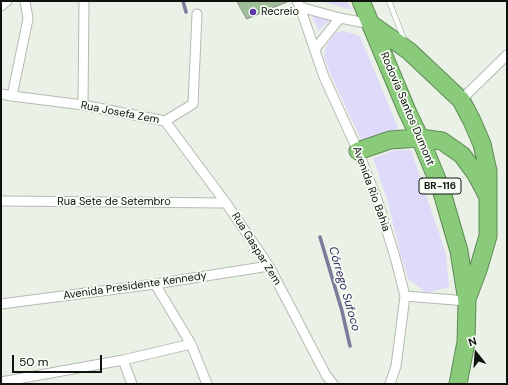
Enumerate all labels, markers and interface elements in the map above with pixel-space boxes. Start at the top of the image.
place label: Recreio [261,5,299,19]
marker: Recreio [248,7,258,17]
street label: Rodovia Santos Dumont [377,50,437,168]
street label: Rua Josefa Zem [79,99,161,127]
street label: Avenida Rio Bahia [349,145,393,233]
road number: BR-116 [419,178,461,194]
street label: Rua Sete de Setembro [57,195,171,209]
street label: Rua Gaspar Zem [228,210,284,288]
water label: Córrego Sufoco [325,245,363,333]
street label: Avenida Presidente Kennedy [62,269,208,303]
north arrow [456,333,496,373]
text: N [467,334,478,349]
scale bar [14,347,104,373]
text: 50 m [19,354,48,370]

